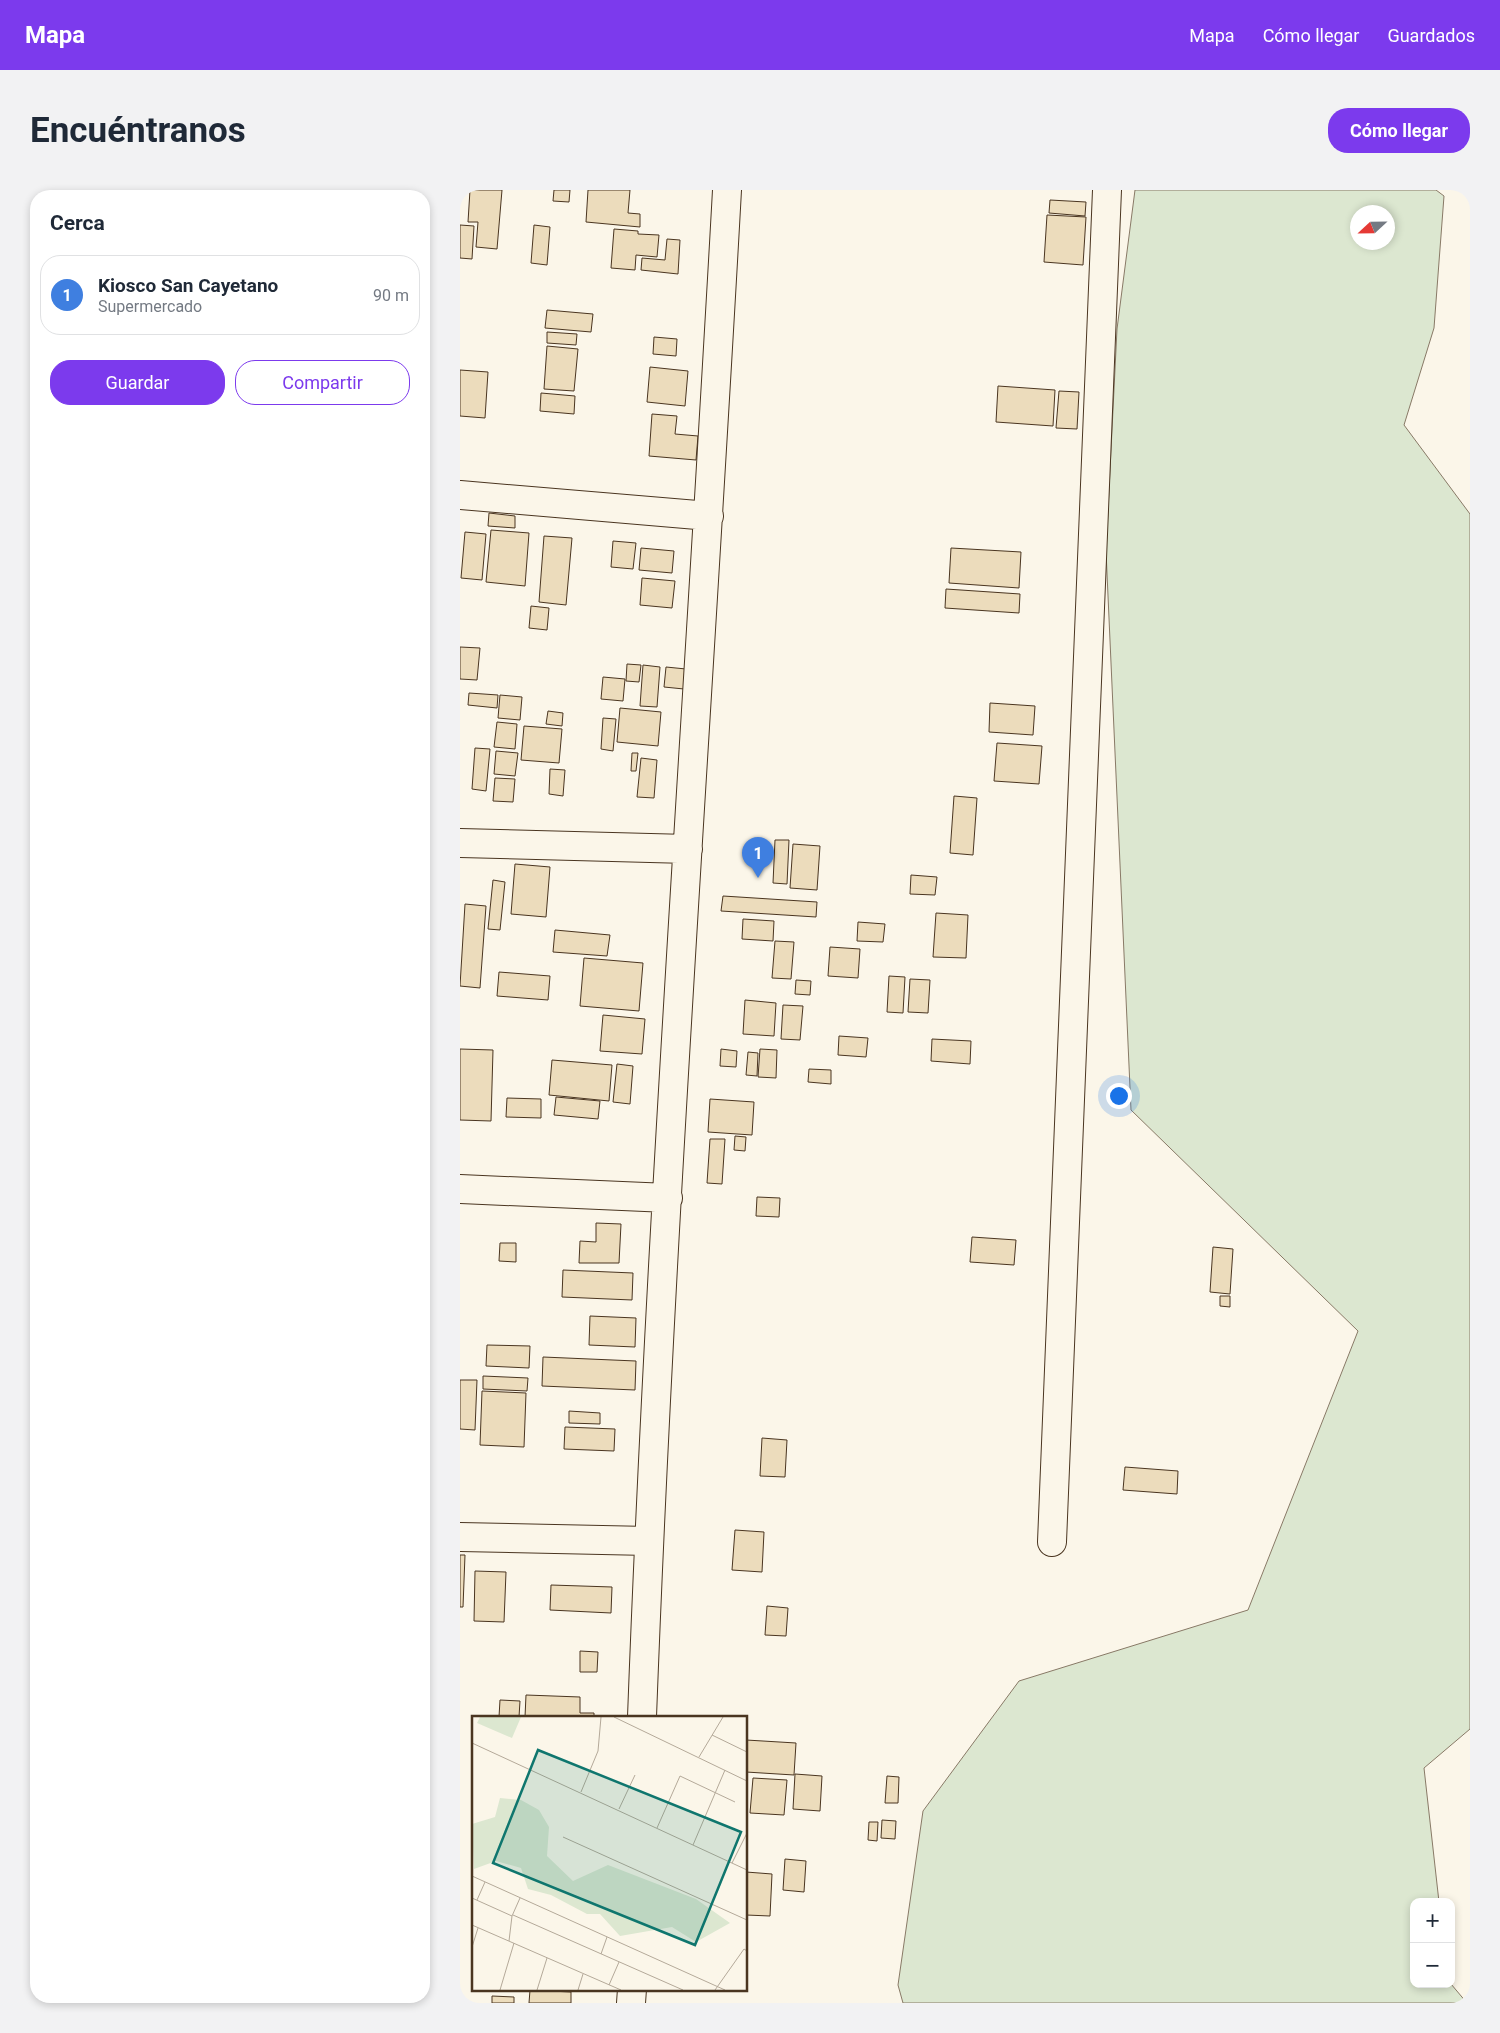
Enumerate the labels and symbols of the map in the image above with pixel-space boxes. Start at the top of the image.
north arrow [1350,205,1395,250]
pin: 1 [742,837,774,878]
your location [1106,1083,1132,1109]
inset map [472,1716,748,1990]

